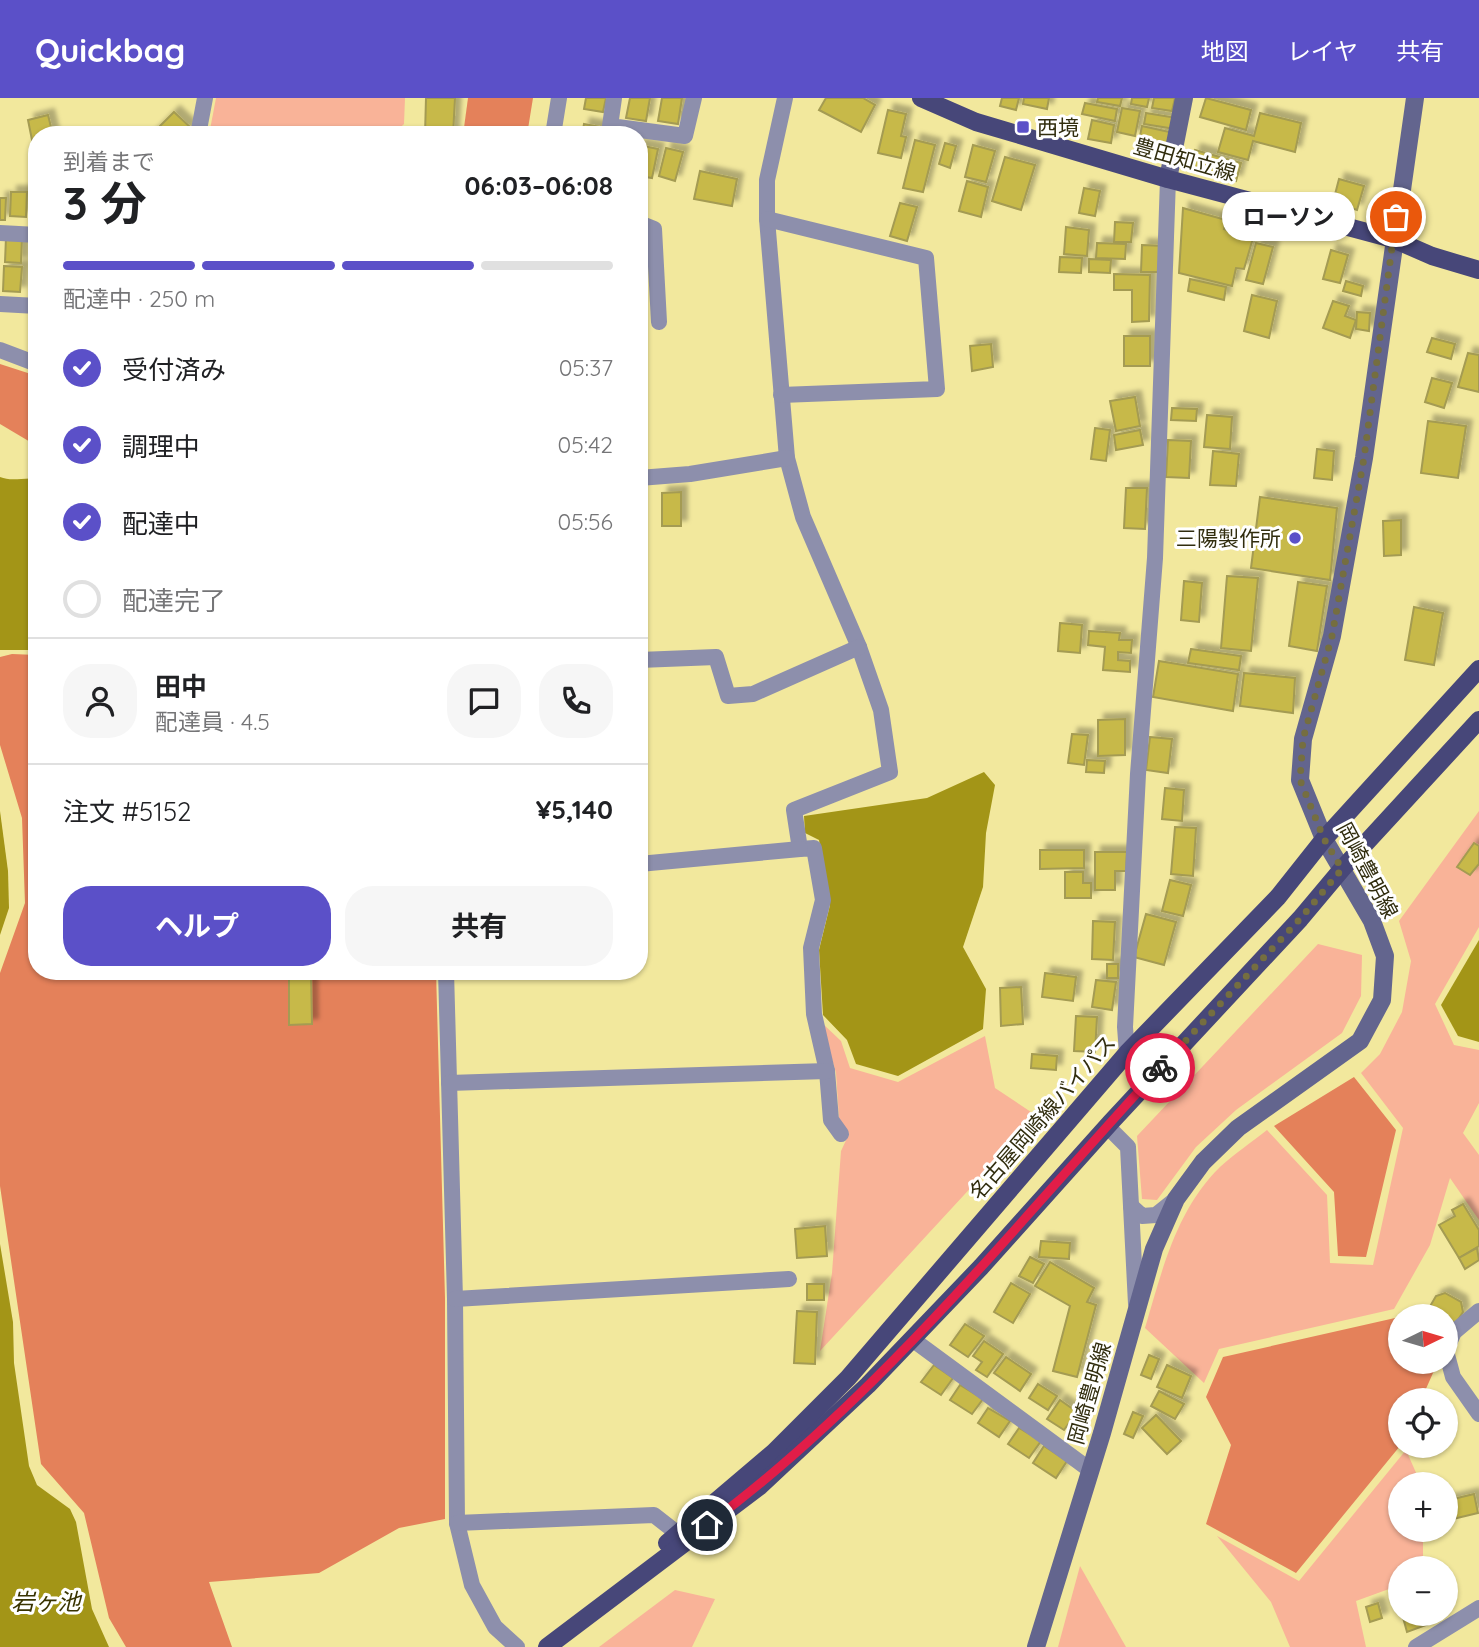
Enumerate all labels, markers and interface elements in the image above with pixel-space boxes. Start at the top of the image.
text: Quickbag [35,29,185,70]
text: 地図 [1201,36,1249,66]
text: レイヤ [1287,36,1358,66]
text: 共有 [1396,36,1444,66]
place label: 西境 [1037,114,1079,140]
marker: 西境 [1015,119,1031,135]
street label: 豊田知立線 [1131,132,1239,186]
text: 到着まで [63,147,155,176]
text: 06:03–06:08 [465,169,613,202]
text: 3 分 [63,174,147,232]
pin [1366,187,1426,247]
callout: ローソン [1221,192,1354,242]
icon: bag [1377,198,1415,236]
text: ローソン [1243,202,1335,231]
text: 配達中 · 250 m [63,284,215,313]
icon: check [63,349,101,387]
text: 受付済み [122,353,226,386]
text: 05:37 [559,353,613,382]
icon: check [63,426,101,464]
text: 調理中 [122,430,200,463]
text: 05:42 [558,430,613,459]
icon: check [63,503,101,541]
text: 配達中 [122,507,200,540]
text: 05:56 [558,507,613,536]
place label: 三陽製作所 [1176,525,1281,551]
marker: 三陽製作所 [1287,530,1303,546]
text: 配達完了 [122,584,226,617]
button: person [63,664,137,738]
button: chat [447,664,521,738]
button: phone [539,664,613,738]
text: 田中 [155,670,207,703]
text: 配達員 · 4.5 [155,707,270,736]
text: ¥5,140 [536,793,613,826]
text: 注文 #5152 [63,795,191,828]
street label: 岡崎豊明線 [1332,818,1404,922]
button: ヘルプ [63,886,331,966]
button: 共有 [345,886,613,966]
street label: 名古屋岡崎線バイパス [963,1029,1121,1205]
courier [1125,1033,1195,1103]
icon: bike [1141,1049,1179,1087]
north arrow [1388,1304,1458,1374]
map controls [1388,1304,1458,1626]
street label: 岡崎豊明線 [1062,1339,1116,1447]
button: locate [1388,1388,1458,1458]
button: + [1388,1472,1458,1542]
pin [677,1495,737,1555]
icon: home [688,1506,726,1544]
button: − [1388,1556,1458,1626]
water label: 岩ヶ池 [12,1587,83,1616]

